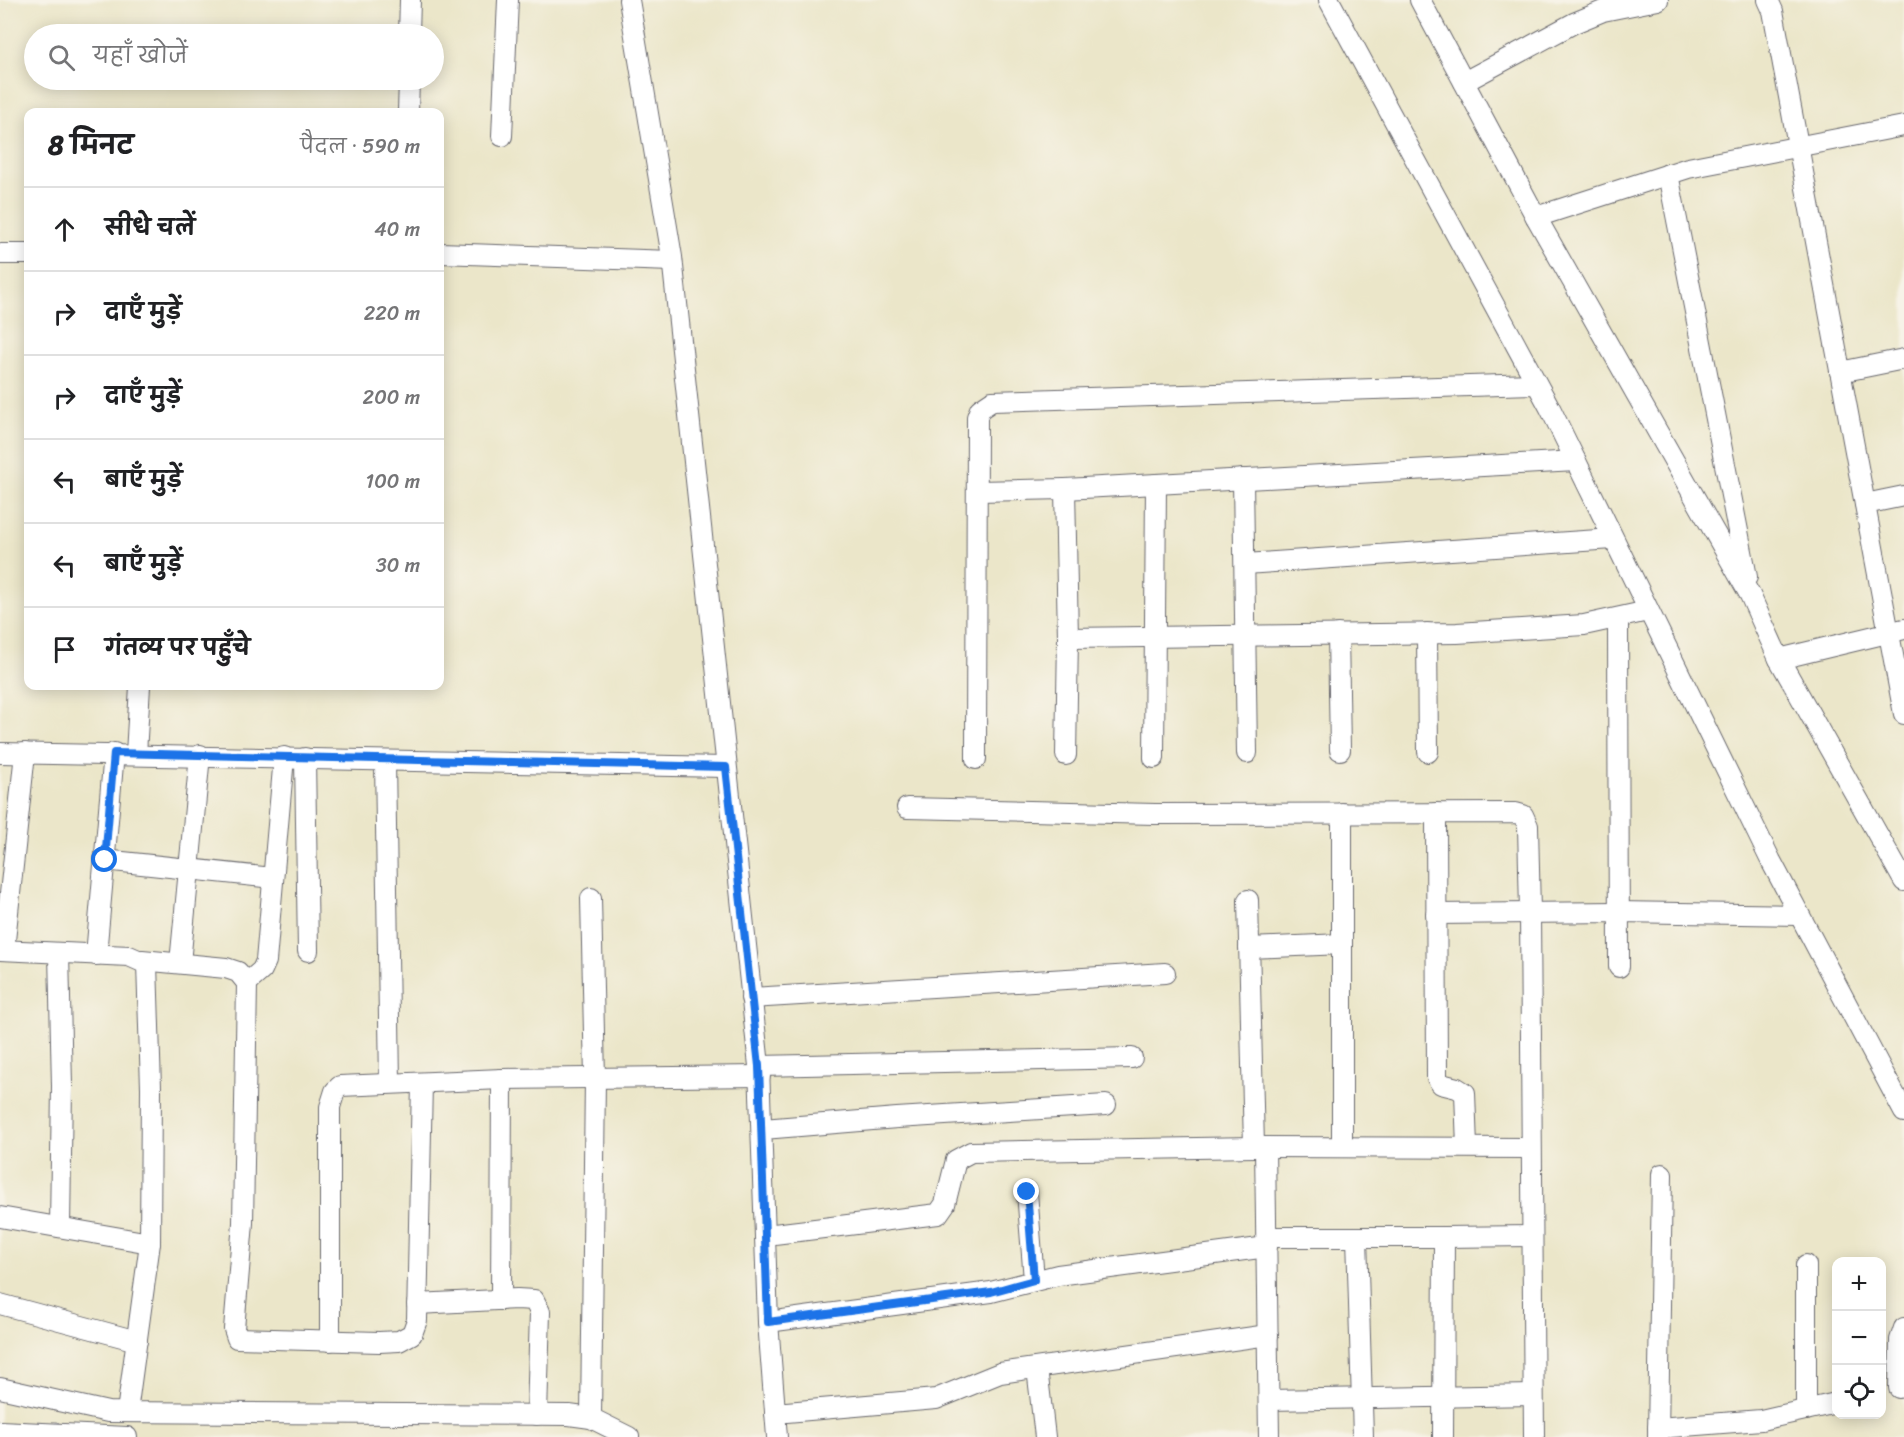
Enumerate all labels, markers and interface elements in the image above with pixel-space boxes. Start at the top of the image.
search box [24,24,444,90]
text: यहाँ खोजें [93,36,188,75]
icon: search [45,41,78,74]
text: 8 मिनट [48,122,134,168]
text: पैदल · 590 m [300,129,420,164]
text: सीधे चलें [105,208,195,247]
text: 40 m [374,212,420,247]
icon: ahead [48,213,81,246]
text: दाएँ मुड़ें [105,292,182,331]
text: 220 m [364,296,420,331]
icon: right [48,297,81,330]
text: दाएँ मुड़ें [105,376,182,415]
text: 200 m [363,380,420,415]
icon: right [48,381,81,414]
text: बाएँ मुड़ें [105,460,182,499]
text: 100 m [366,464,420,499]
icon: left [48,465,81,498]
text: बाएँ मुड़ें [105,544,182,583]
text: 30 m [376,548,420,583]
icon: left [48,549,81,582]
text: गंतव्य पर पहुँचे [105,628,250,667]
icon: arrive [48,633,81,666]
route start [91,846,117,872]
route end [1013,1178,1039,1204]
map controls [1832,1257,1886,1419]
button: + [1832,1257,1886,1311]
button: − [1832,1311,1886,1365]
button: locate [1832,1365,1886,1419]

